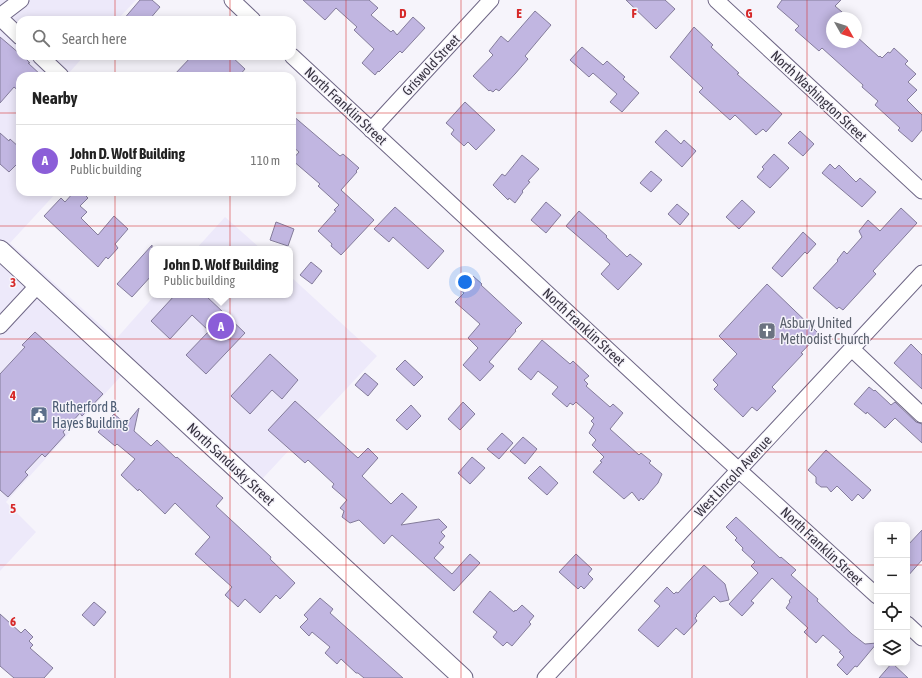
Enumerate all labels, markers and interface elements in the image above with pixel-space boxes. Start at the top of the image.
text: D [399,6,407,21]
text: E [516,6,522,21]
text: F [631,6,637,21]
text: G [746,6,753,21]
north arrow [826,12,862,48]
search box [16,16,296,60]
icon: search [30,27,52,49]
text: Search here [62,30,127,47]
street label: Griswold Street [399,31,463,99]
street label: North Washington Street [768,47,870,145]
street label: North Franklin Street [302,64,390,148]
text: Nearby [32,88,78,108]
text: John D. Wolf Building [70,145,185,162]
text: A [42,153,48,168]
text: 110 m [251,153,280,168]
text: Public building [70,162,142,177]
popup [149,246,293,298]
text: John D. Wolf Building [164,256,278,273]
your location [455,272,475,292]
text: Public building [164,273,235,288]
text: 3 [10,275,16,290]
street label: North Franklin Street [540,285,628,369]
pin: A [208,311,234,341]
place label: Asbury United Methodist Church [780,315,870,347]
church icon: Asbury United Methodist Church [757,321,777,341]
text: 4 [9,388,16,403]
place label: Rutherford B. Hayes Building [52,399,128,431]
public building icon: Rutherford B. Hayes Building [29,405,49,425]
street label: North Sandusky Street [184,419,278,509]
street label: West Lincoln Avenue [691,432,775,520]
text: 5 [10,501,16,516]
street label: North Franklin Street [778,504,866,588]
map controls [874,522,910,666]
button: + [874,522,910,558]
button: − [874,558,910,594]
button: locate [874,594,910,630]
text: 6 [10,614,16,629]
button: layers [874,630,910,666]

